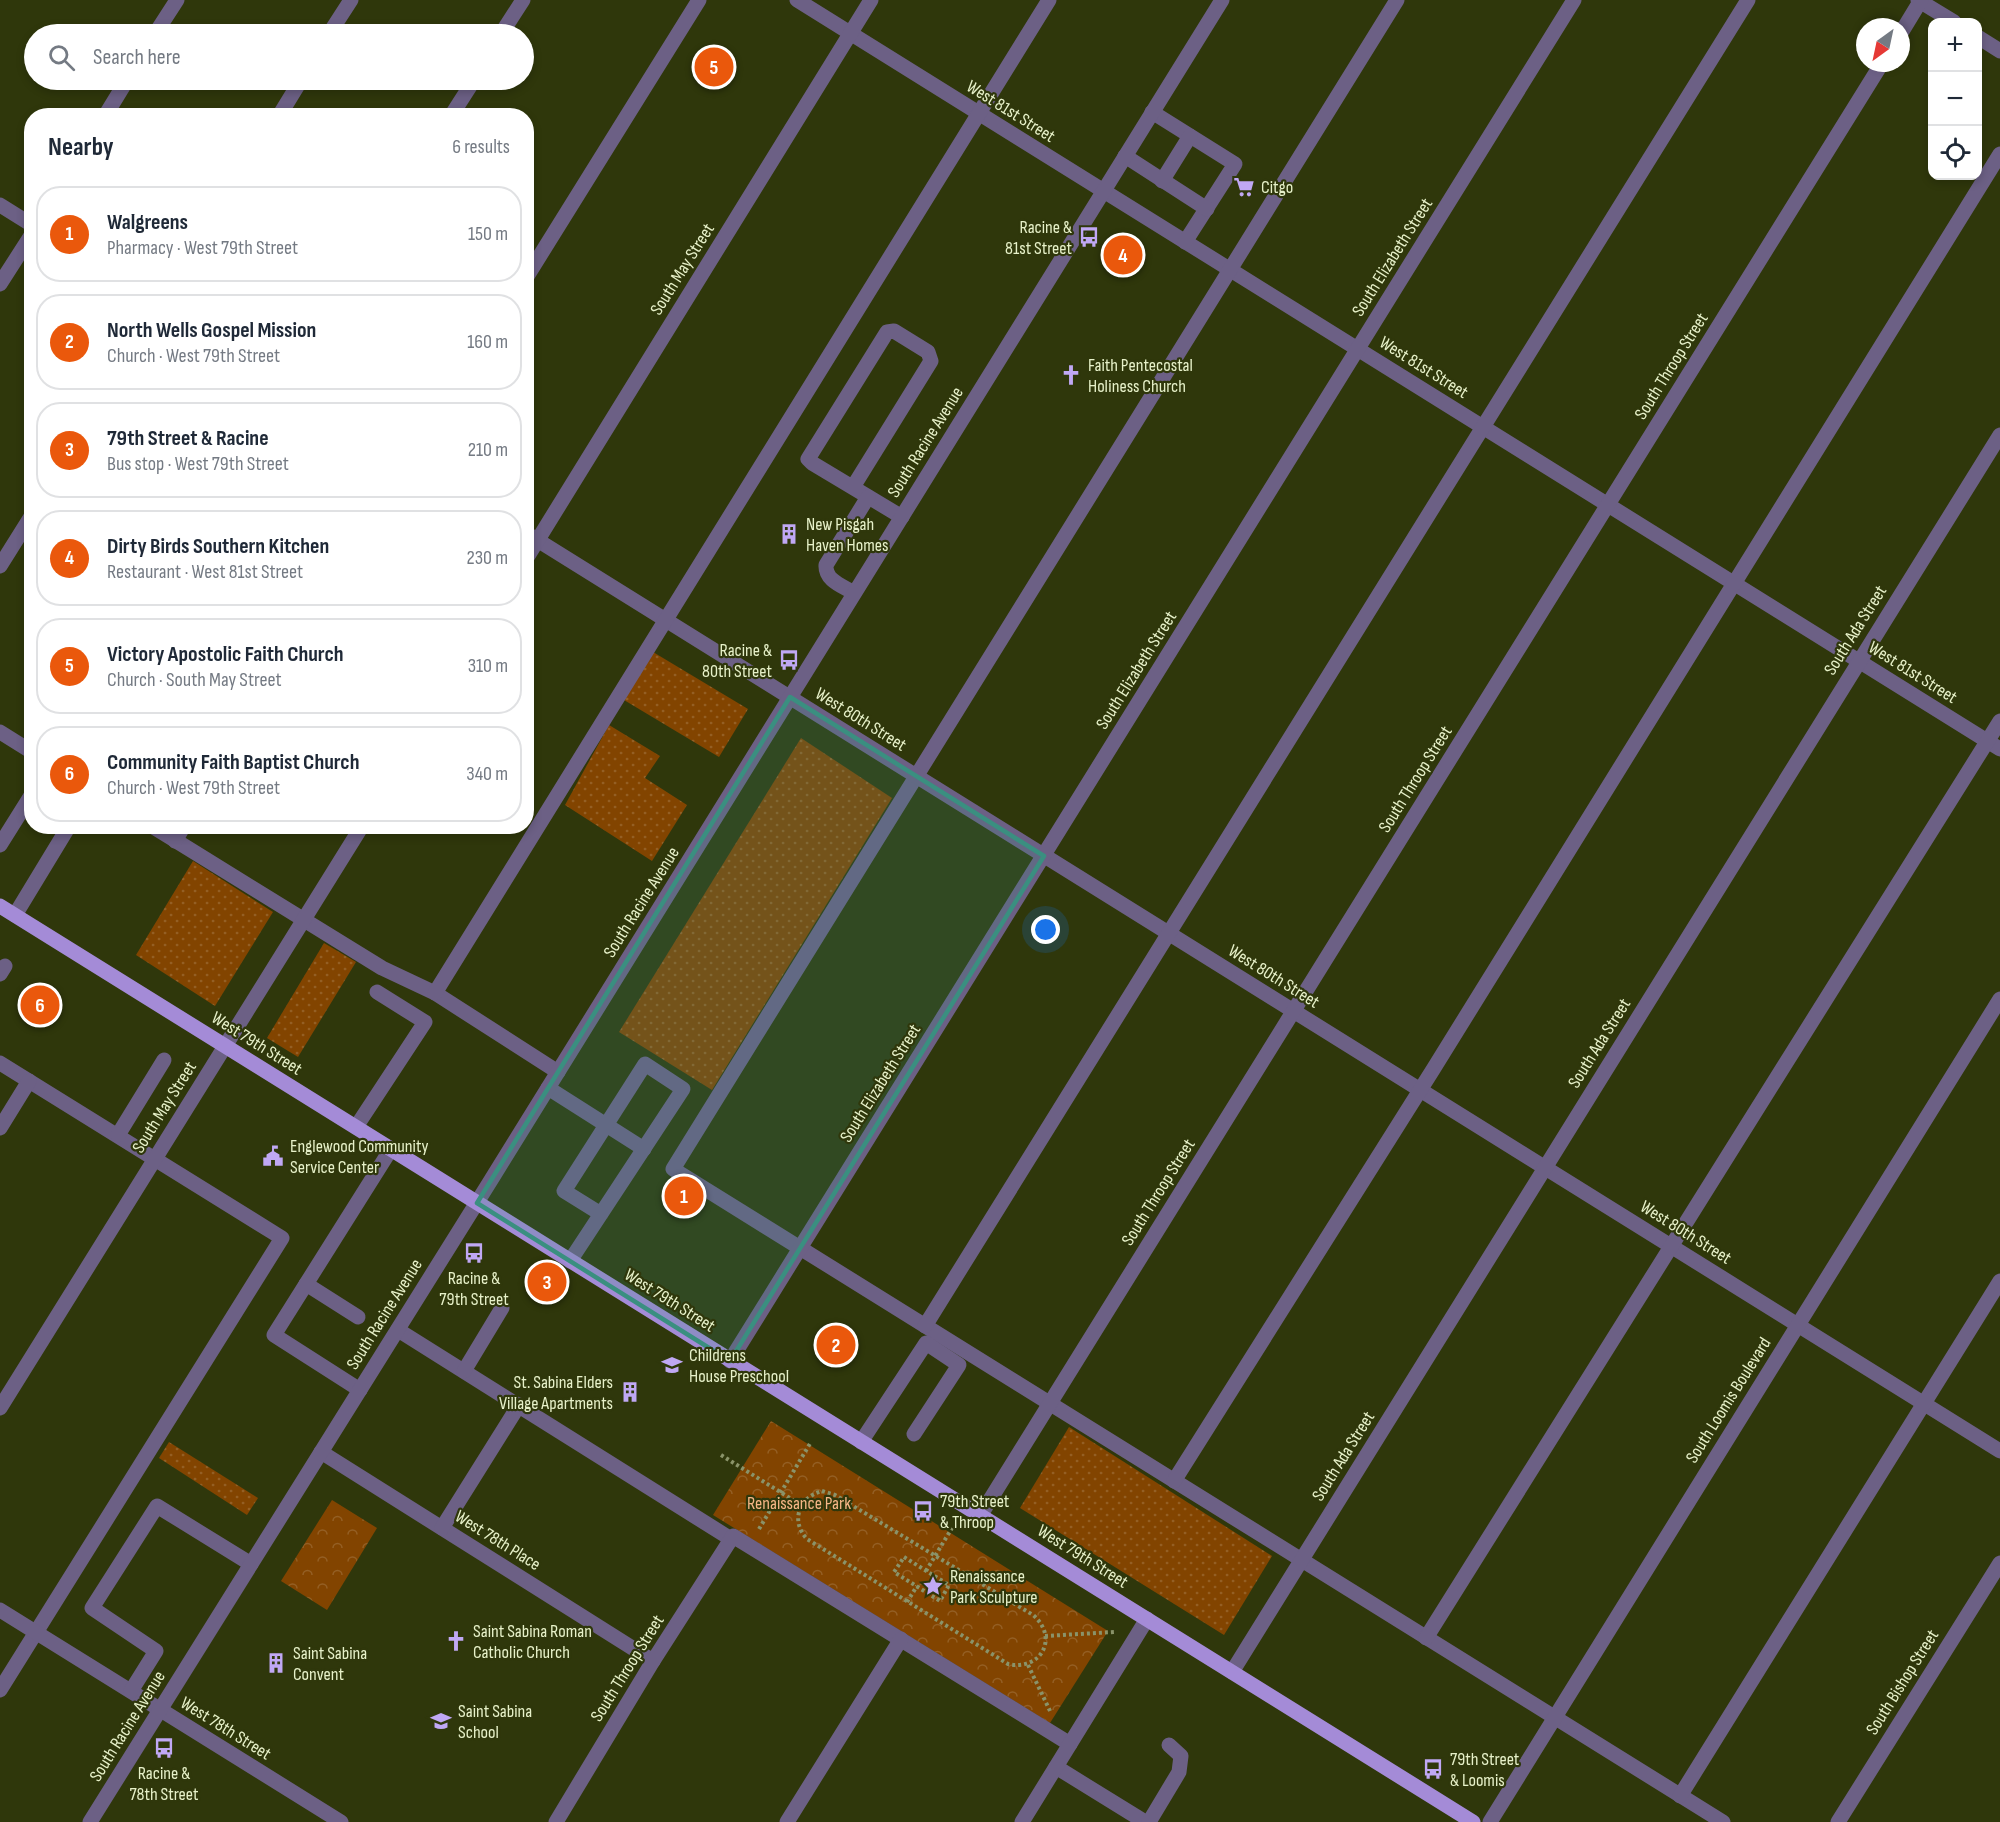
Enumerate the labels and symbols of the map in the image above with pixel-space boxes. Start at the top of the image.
north arrow [1856,18,1910,72]
pin: 5 [694,44,734,90]
street label: West 81st Street [963,76,1059,147]
supermarket icon: Citgo [1232,175,1256,199]
place label: Citgo [1261,177,1293,198]
street label: South Elizabeth Street [1348,194,1437,320]
place label: Racine & 81st Street [1005,217,1073,259]
street label: South May Street [646,219,719,319]
bus stop icon: Racine & 81st Street [1077,225,1101,249]
pin: 4 [1104,232,1142,278]
street label: South Throop Street [1630,309,1713,423]
street label: West 81st Street [1376,332,1472,403]
place label: Faith Pentecostal Holiness Church [1088,355,1193,397]
church icon: Faith Pentecostal Holiness Church [1059,363,1083,387]
street label: South Racine Avenue [883,383,968,501]
place label: New Pisgah Haven Homes [806,514,888,556]
building icon: New Pisgah Haven Homes [777,522,801,546]
street label: South Ada Street [1820,581,1891,679]
street label: South Elizabeth Street [1092,607,1181,733]
street label: West 81st Street [1865,637,1961,708]
place label: Racine & 80th Street [702,640,773,682]
bus stop icon: Racine & 80th Street [777,648,801,672]
street label: West 80th Street [811,683,911,756]
street label: South Throop Street [1374,722,1457,836]
street label: South Racine Avenue [599,843,684,961]
your location [1031,915,1060,944]
street label: West 80th Street [1224,940,1324,1013]
pin: 6 [20,982,60,1028]
street label: South Ada Street [1564,994,1635,1092]
street label: West 79th Street [208,1007,306,1080]
street label: South Elizabeth Street [836,1020,925,1146]
street label: South May Street [128,1057,201,1157]
street label: South Throop Street [1117,1135,1200,1249]
place label: Englewood Community Service Center [290,1136,428,1178]
public building icon: Englewood Community Service Center [261,1144,285,1168]
pin: 1 [664,1174,704,1218]
street label: West 80th Street [1636,1196,1736,1269]
bus stop icon: Racine & 79th Street [462,1241,486,1265]
street label: South Racine Avenue [342,1255,427,1373]
pin: 3 [528,1260,566,1304]
street label: West 79th Street [621,1264,719,1337]
place label: Racine & 79th Street [439,1268,509,1310]
pin: 2 [816,1322,856,1368]
street label: South Loomis Boulevard [1681,1334,1775,1467]
place label: Childrens House Preschool [689,1345,789,1387]
school or university icon: Childrens House Preschool [660,1353,684,1377]
place label: St. Sabina Elders Village Apartments [499,1372,613,1414]
building icon: St. Sabina Elders Village Apartments [618,1380,642,1404]
street label: South Ada Street [1308,1407,1379,1505]
place label: 79th Street & Throop [940,1491,1010,1533]
park label: Renaissance Park [747,1493,851,1514]
bus stop icon: 79th Street & Throop [911,1499,935,1523]
street label: West 78th Place [451,1506,544,1575]
street label: West 79th Street [1034,1520,1132,1593]
place label: Renaissance Park Sculpture [950,1566,1038,1608]
place icon: Renaissance Park Sculpture [921,1574,945,1598]
street label: South Throop Street [586,1611,669,1725]
place label: Saint Sabina Roman Catholic Church [473,1621,592,1663]
street label: South Bishop Street [1862,1625,1943,1739]
church icon: Saint Sabina Roman Catholic Church [444,1629,468,1653]
place label: Saint Sabina Convent [293,1643,367,1685]
building icon: Saint Sabina Convent [264,1651,288,1675]
street label: South Racine Avenue [85,1667,170,1785]
street label: West 78th Street [177,1692,275,1765]
place label: Saint Sabina School [458,1701,532,1743]
school or university icon: Saint Sabina School [429,1709,453,1733]
bus stop icon: Racine & 78th Street [152,1736,176,1760]
place label: 79th Street & Loomis [1450,1749,1520,1791]
bus stop icon: 79th Street & Loomis [1421,1757,1445,1781]
place label: Racine & 78th Street [129,1763,199,1805]

